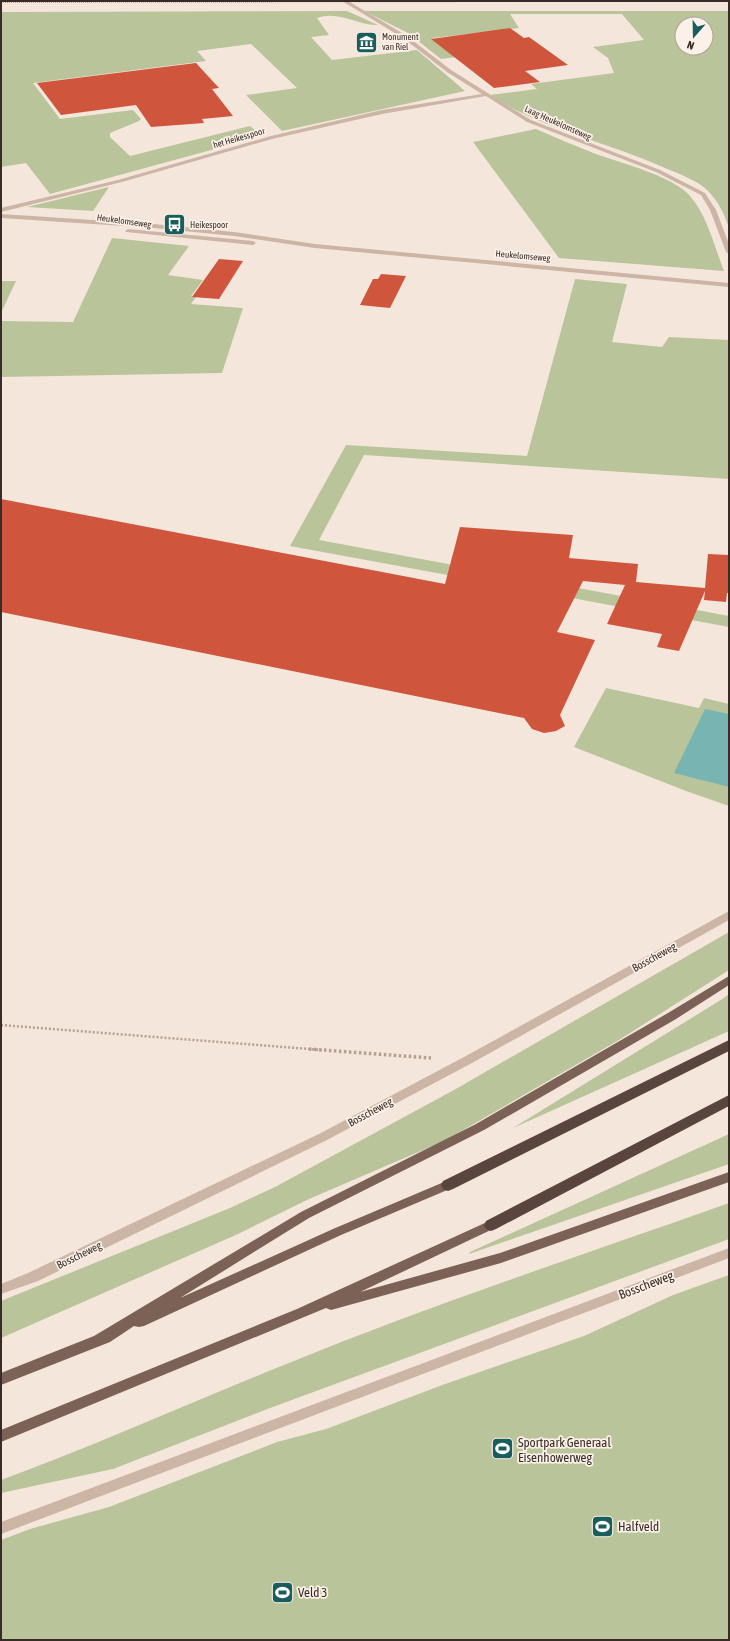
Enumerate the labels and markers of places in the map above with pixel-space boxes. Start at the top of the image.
museum icon: Monument van Riel [354,29,380,55]
place label: Monument van Riel [382,32,419,52]
bus stop icon: Heikespoor [162,212,188,238]
place label: Heikespoor [190,220,228,230]
place label: Sportpark Generaal Eisenhowerweg [518,1435,611,1465]
sports icon: Sportpark Generaal Eisenhowerweg [489,1436,515,1462]
sports icon: Halfveld [589,1513,615,1539]
place label: Halfveld [618,1519,659,1534]
sports icon: Veld 3 [270,1579,296,1605]
place label: Veld 3 [298,1585,327,1600]

